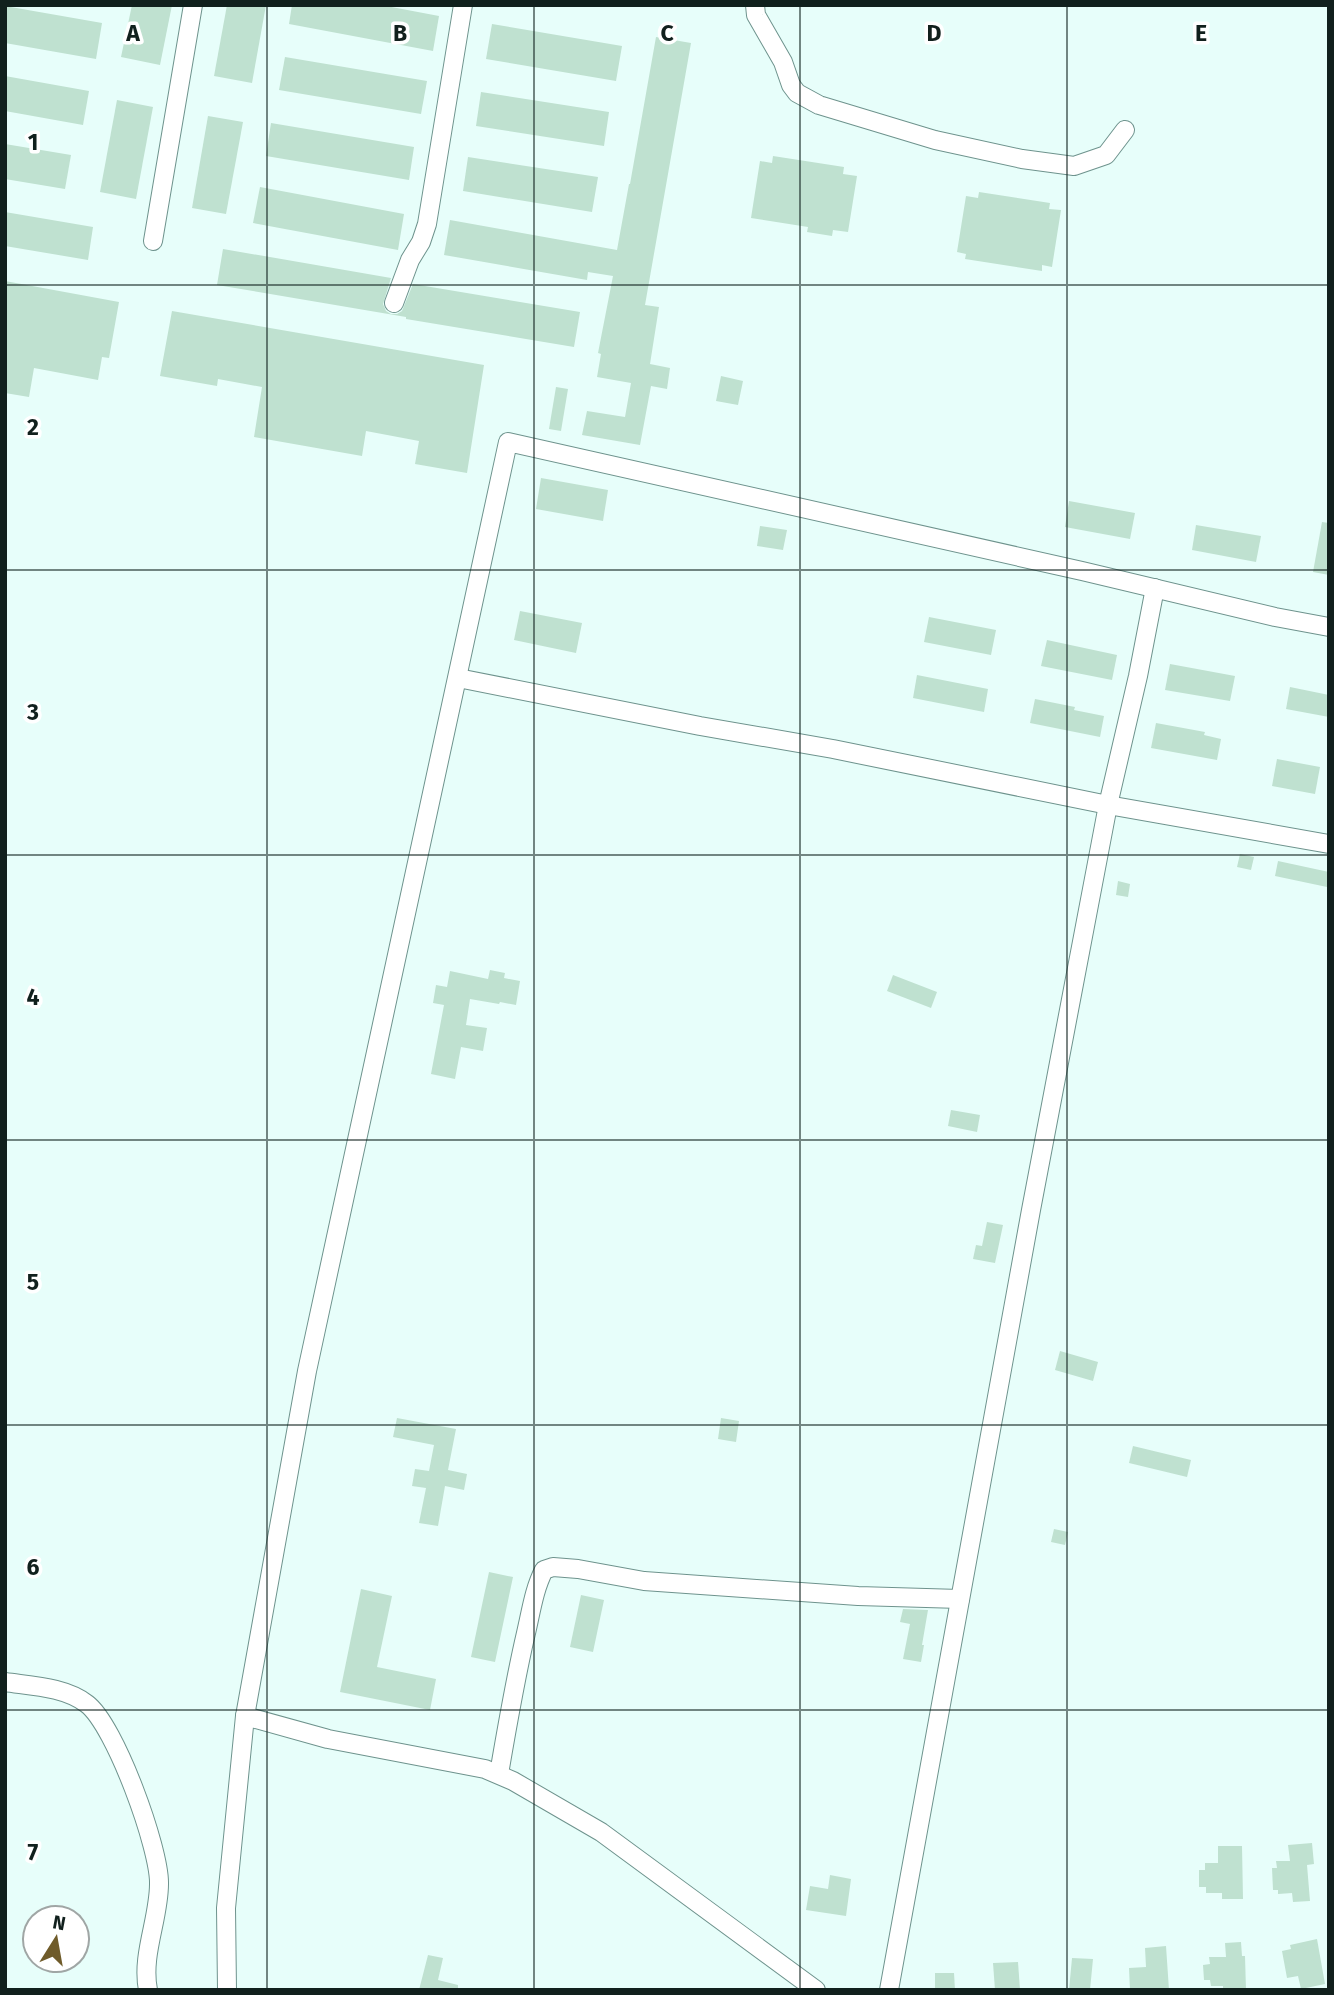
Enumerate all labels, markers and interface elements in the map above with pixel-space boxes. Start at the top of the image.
text: A [125,19,140,47]
text: B [393,19,407,47]
text: C [660,19,674,47]
text: D [927,19,942,47]
text: E [1195,19,1207,47]
text: 1 [28,128,38,156]
text: 2 [27,413,39,441]
text: 3 [26,698,39,726]
text: 4 [27,983,40,1011]
text: 5 [27,1268,39,1296]
text: 6 [27,1553,40,1581]
text: 7 [28,1838,39,1866]
north arrow [21,1904,91,1974]
text: N [51,1910,68,1935]

